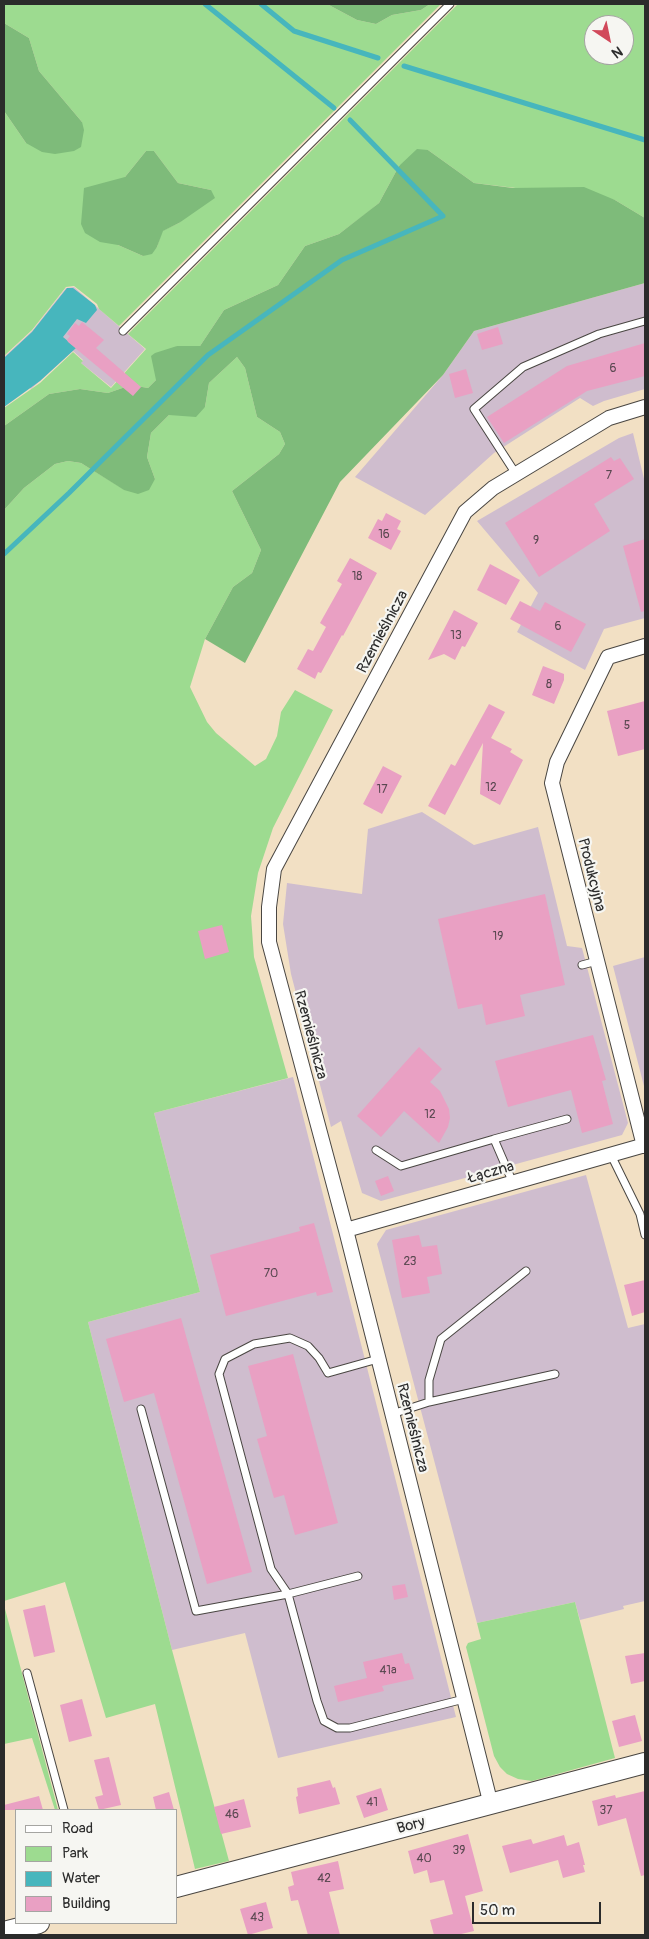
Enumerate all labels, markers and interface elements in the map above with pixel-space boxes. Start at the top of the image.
north arrow [584,15,634,65]
text: N [608,42,626,62]
house number: 6 [610,362,616,376]
house number: 7 [606,469,612,483]
house number: 16 [378,528,390,542]
house number: 9 [533,534,539,548]
house number: 18 [352,570,362,584]
street label: Rzemieślnicza [354,588,412,676]
house number: 6 [555,620,561,634]
house number: 13 [450,629,462,643]
house number: 8 [546,678,552,692]
house number: 5 [624,719,630,733]
house number: 12 [485,781,497,795]
house number: 17 [376,783,388,797]
street label: Produkcyjna [573,836,609,914]
house number: 19 [493,930,503,944]
street label: Rzemieślnicza [290,989,330,1081]
house number: 12 [424,1108,436,1122]
street label: Łączna [466,1158,516,1188]
house number: 23 [403,1255,417,1269]
house number: 70 [264,1267,278,1281]
street label: Rzemieślnicza [392,1382,432,1474]
house number: 41a [379,1664,397,1678]
house number: 41 [366,1796,378,1810]
house number: 37 [599,1804,613,1818]
house number: 46 [225,1808,239,1822]
legend [15,1809,178,1924]
street label: Bory [395,1814,427,1838]
text: Road [62,1819,93,1838]
text: Park [62,1844,88,1863]
house number: 39 [453,1844,465,1858]
house number: 40 [416,1852,432,1866]
text: Water [62,1869,100,1888]
house number: 42 [317,1872,331,1886]
scale bar [474,1892,603,1924]
text: Building [62,1894,110,1913]
text: 50 m [480,1901,515,1920]
house number: 43 [250,1911,264,1925]

